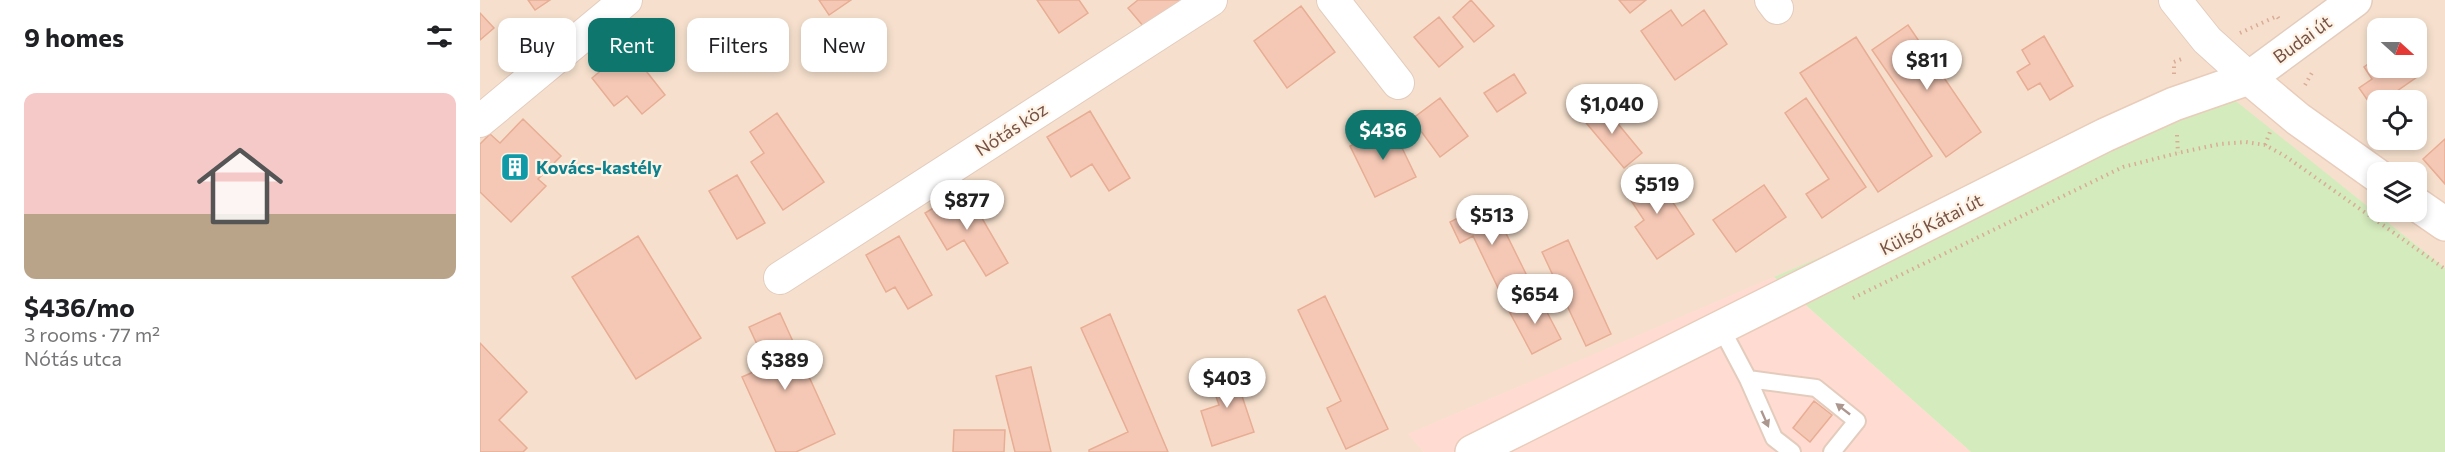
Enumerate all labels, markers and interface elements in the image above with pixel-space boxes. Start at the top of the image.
street label: Budai út [2268,10,2336,68]
chip: Buy [498,18,576,72]
chip: Rent [588,18,675,72]
chip: Filters [687,18,789,72]
chip: New [801,18,887,72]
north arrow [2367,18,2427,78]
map controls [2367,18,2427,222]
icon: filters [423,20,456,53]
text: 9 homes [24,21,124,52]
pin: $811 [1891,40,1963,91]
text: $811 [1906,47,1948,71]
pin: $1,040 [1563,84,1661,135]
button: locate [2367,90,2427,150]
text: $1,040 [1580,91,1644,115]
street label: Nótás köz [971,98,1051,160]
pin: $436 [1347,110,1419,161]
text: $436 [1359,117,1407,141]
icon: home [186,132,294,240]
building icon: Kovács-kastély [499,151,531,183]
place label: Kovács-kastély [536,156,662,178]
button: layers [2367,162,2427,222]
pin: $519 [1621,164,1693,215]
text: $519 [1635,171,1679,195]
pin: $877 [931,180,1003,231]
text: $877 [944,187,990,211]
street label: Külső Kátai út [1876,189,1986,259]
pin: $513 [1456,195,1528,246]
text: $513 [1470,202,1514,226]
pin: $654 [1499,274,1571,325]
text: $654 [1511,281,1559,305]
text: $436/mo [24,291,135,322]
text: 3 rooms · 77 m² [24,322,160,346]
pin: $389 [749,340,821,391]
text: Nótás utca [24,346,122,370]
text: $389 [761,347,809,371]
pin: $403 [1191,358,1263,409]
text: $403 [1203,365,1251,389]
one-way arrow [1835,403,1851,416]
one-way arrow [1761,410,1770,427]

